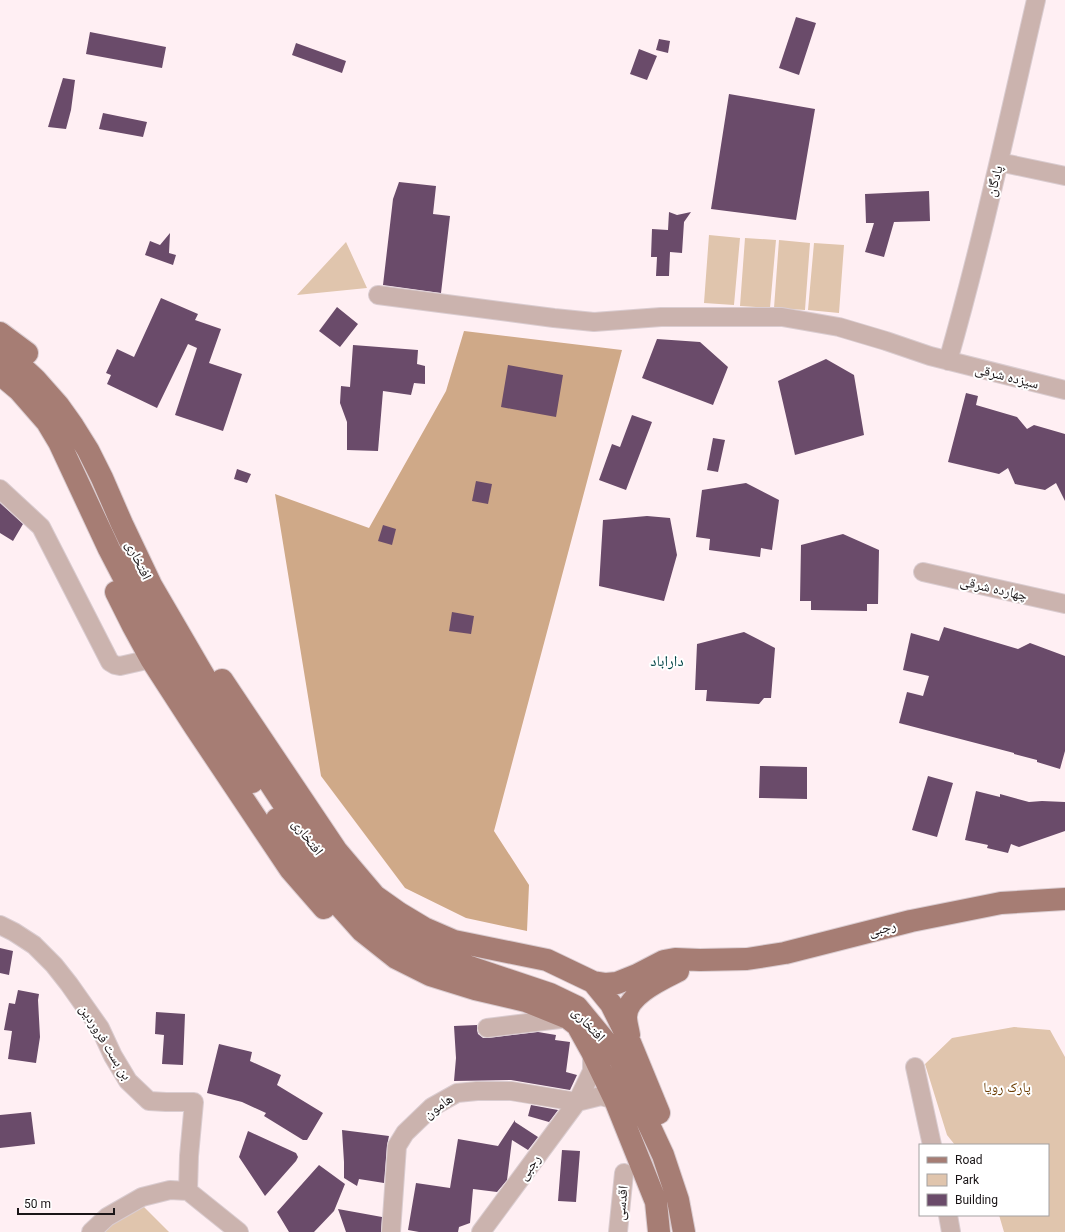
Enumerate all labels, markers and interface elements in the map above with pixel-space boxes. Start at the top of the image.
street label: پادگان [982,163,1007,199]
street label: سیزده شرقی [973,360,1041,393]
street label: افتخاری [122,538,155,582]
street label: چهارده شرقی [959,572,1029,604]
district label: داراباد [650,652,684,670]
street label: افتخاری [288,816,327,859]
street label: رجبی [866,917,898,940]
street label: بن بست فروردین [76,1001,136,1083]
street label: افتخاری [568,1003,609,1045]
park label: پارک رویا [983,1079,1031,1096]
street label: هامون [420,1090,456,1122]
legend [919,1144,1049,1216]
street label: رجبی [514,1151,545,1184]
text: Road [955,1153,983,1167]
text: Park [955,1173,980,1187]
street label: اقدسی [611,1185,632,1221]
scale bar [18,1190,114,1216]
text: Building [955,1193,998,1207]
text: 50 m [24,1197,51,1211]

